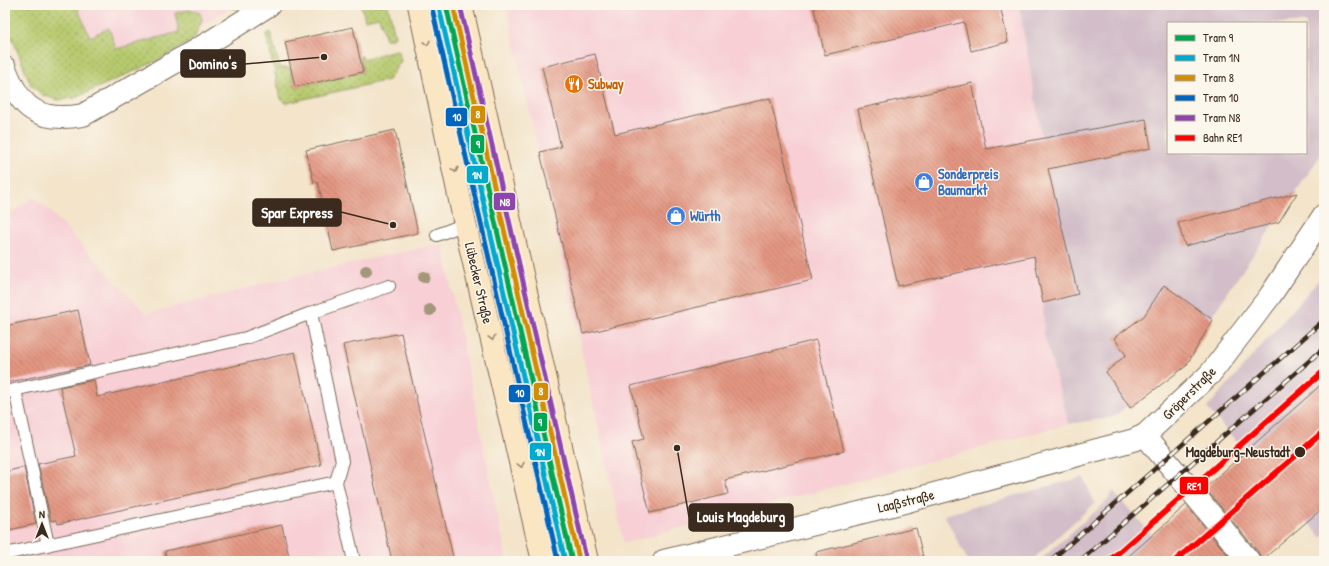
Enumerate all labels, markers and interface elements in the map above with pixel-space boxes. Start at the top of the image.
legend [1167,22,1307,154]
text: Tram 9 [1203,29,1234,46]
one-way arrow [423,40,431,46]
text: Tram 1N [1203,49,1240,66]
callout: Domino's [181,50,245,77]
text: Domino's [189,53,237,74]
text: Tram 8 [1203,69,1234,86]
restaurant icon: Subway [563,73,585,95]
place label: Subway [588,74,624,95]
text: Tram 10 [1203,89,1239,106]
line badge: 8 [470,105,486,124]
line badge: 10 [445,107,468,127]
text: 8 [476,107,481,121]
text: Tram N8 [1203,109,1240,126]
text: 10 [453,110,462,124]
text: Bahn RE1 [1203,129,1242,146]
line badge: 9 [470,134,485,154]
text: 9 [476,137,480,151]
place label: Sonderpreis Baumarkt [938,164,999,199]
line badge: 1N [466,165,489,184]
one-way arrow [451,167,459,173]
text: 1N [472,168,482,182]
shop icon: Sonderpreis Baumarkt [913,171,935,193]
line badge: N8 [493,192,516,211]
text: N8 [500,195,511,209]
callout: Spar Express [253,199,341,226]
text: Spar Express [261,202,333,224]
shop icon: Würth [665,205,687,227]
place label: Würth [690,206,720,225]
street label: Lübecker Straße [460,240,498,326]
one-way arrow [487,335,495,341]
street label: Gröperstraße [1158,361,1221,424]
line badge: 8 [533,382,549,401]
line badge: 10 [508,384,531,403]
text: 8 [539,384,544,398]
text: 10 [516,386,525,400]
line badge: 9 [533,412,548,432]
text: 9 [538,415,542,429]
line badge: 1N [529,442,552,461]
place label: Magdeburg-Neustadt [1186,442,1291,463]
text: 1N [535,445,545,459]
marker: Magdeburg-Neustadt [1293,445,1307,459]
one-way arrow [516,462,524,468]
line badge: RE1 [1179,476,1209,495]
text: RE1 [1187,479,1201,493]
street label: Laaßstraße [876,484,937,518]
north arrow [22,504,62,544]
callout: Louis Magdeburg [689,504,793,531]
text: Louis Magdeburg [697,506,785,528]
text: N [39,507,45,521]

